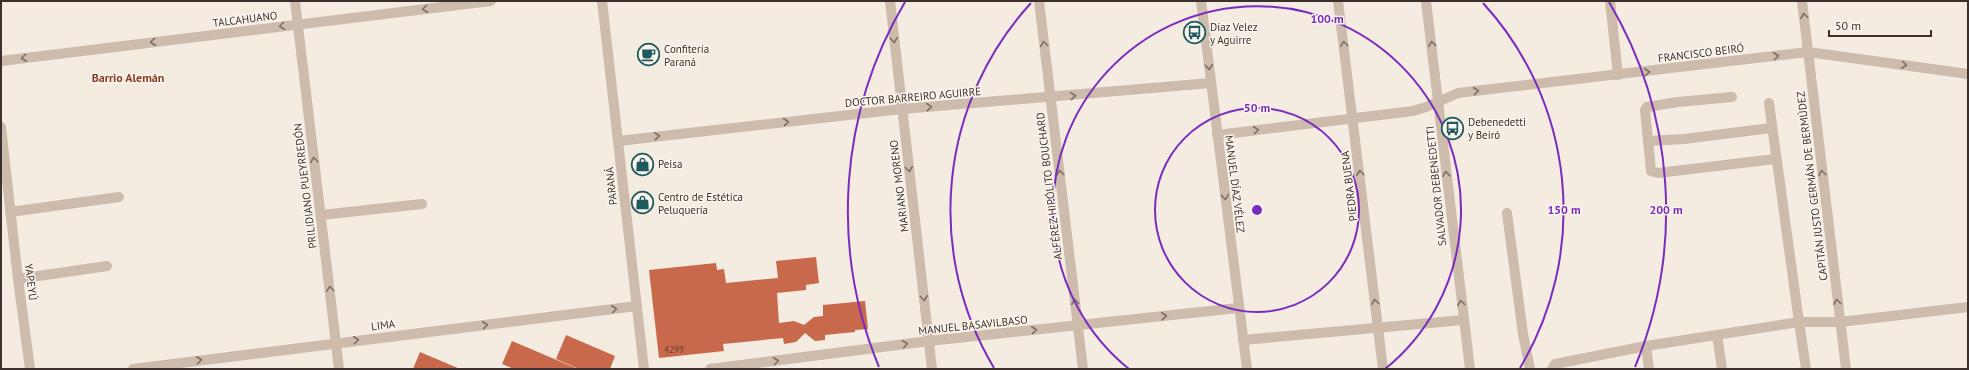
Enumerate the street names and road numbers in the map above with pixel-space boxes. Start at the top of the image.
street label: TALCAHUANO [212,8,278,30]
street label: FRANCISCO BEIRÓ [1657,41,1745,65]
street label: DOCTOR BARREIRO AGUIRRE [844,84,982,110]
street label: CAPITÁN JUSTO GERMÁN DE BERMÚDEZ [1793,91,1831,281]
street label: ALFÉREZ HIPÓLITO BOUCHARD [1033,111,1065,261]
street label: PRILIDIANO PUEYRREDÓN [290,123,320,249]
street label: SALVADOR DEBENEDETTI [1423,125,1449,247]
street label: MANUEL DÍAZ VÉLEZ [1222,134,1248,234]
street label: MARIANO MORENO [886,139,912,233]
street label: PIEDRA BUENA [1338,149,1360,222]
street label: PARANÁ [602,166,620,206]
street label: YAPEYÚ [22,263,40,301]
street label: MANUEL BASAVILBASO [918,312,1028,338]
street label: LIMA [370,317,396,333]

